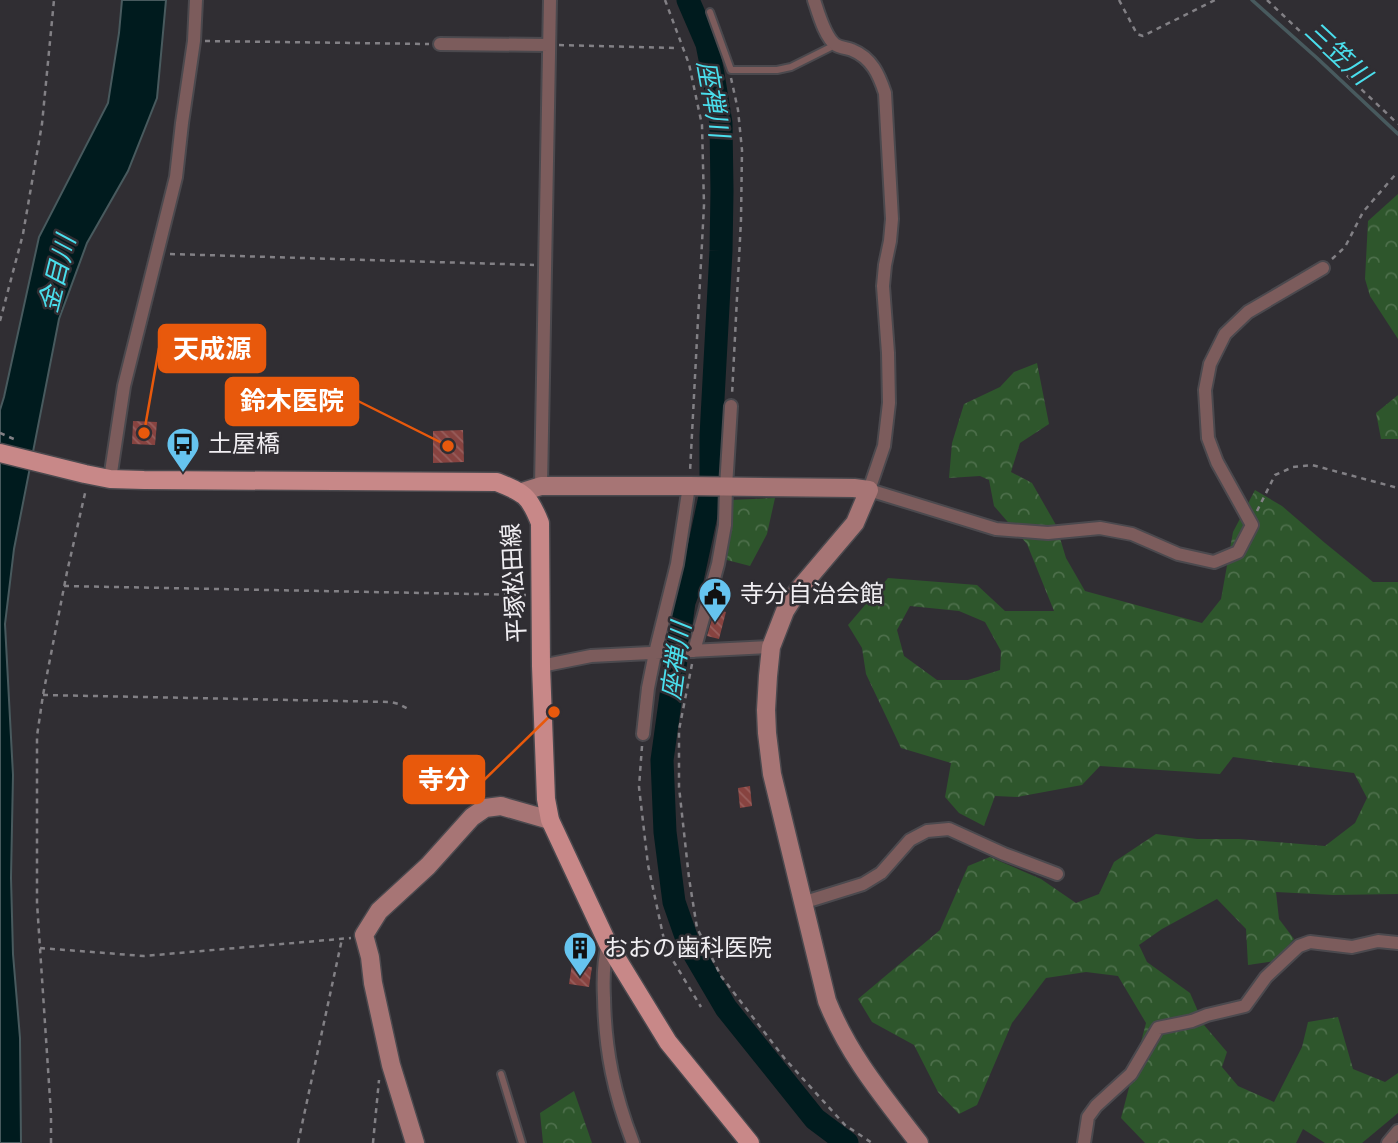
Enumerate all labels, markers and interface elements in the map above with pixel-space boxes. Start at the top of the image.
water label: 三笠川 [1299,15,1379,93]
water label: 座禅川 [691,58,735,143]
water label: 金目川 [33,230,82,315]
callout: 天成源 [159,325,265,372]
text: 天成源 [173,334,251,364]
callout: 鈴木医院 [226,378,358,425]
text: 鈴木医院 [240,386,344,416]
bus stop icon: 土屋橋 [164,425,202,474]
place label: 土屋橋 [208,430,280,457]
street label: 平塚松田線 [497,522,530,644]
public building icon: 寺分自治会館 [696,575,734,624]
place label: 寺分自治会館 [740,580,884,607]
water label: 座禅川 [656,617,697,702]
callout: 寺分 [404,756,484,803]
text: 寺分 [418,765,470,795]
building icon: おおの歯科医院 [561,929,599,978]
place label: おおの歯科医院 [604,934,772,961]

